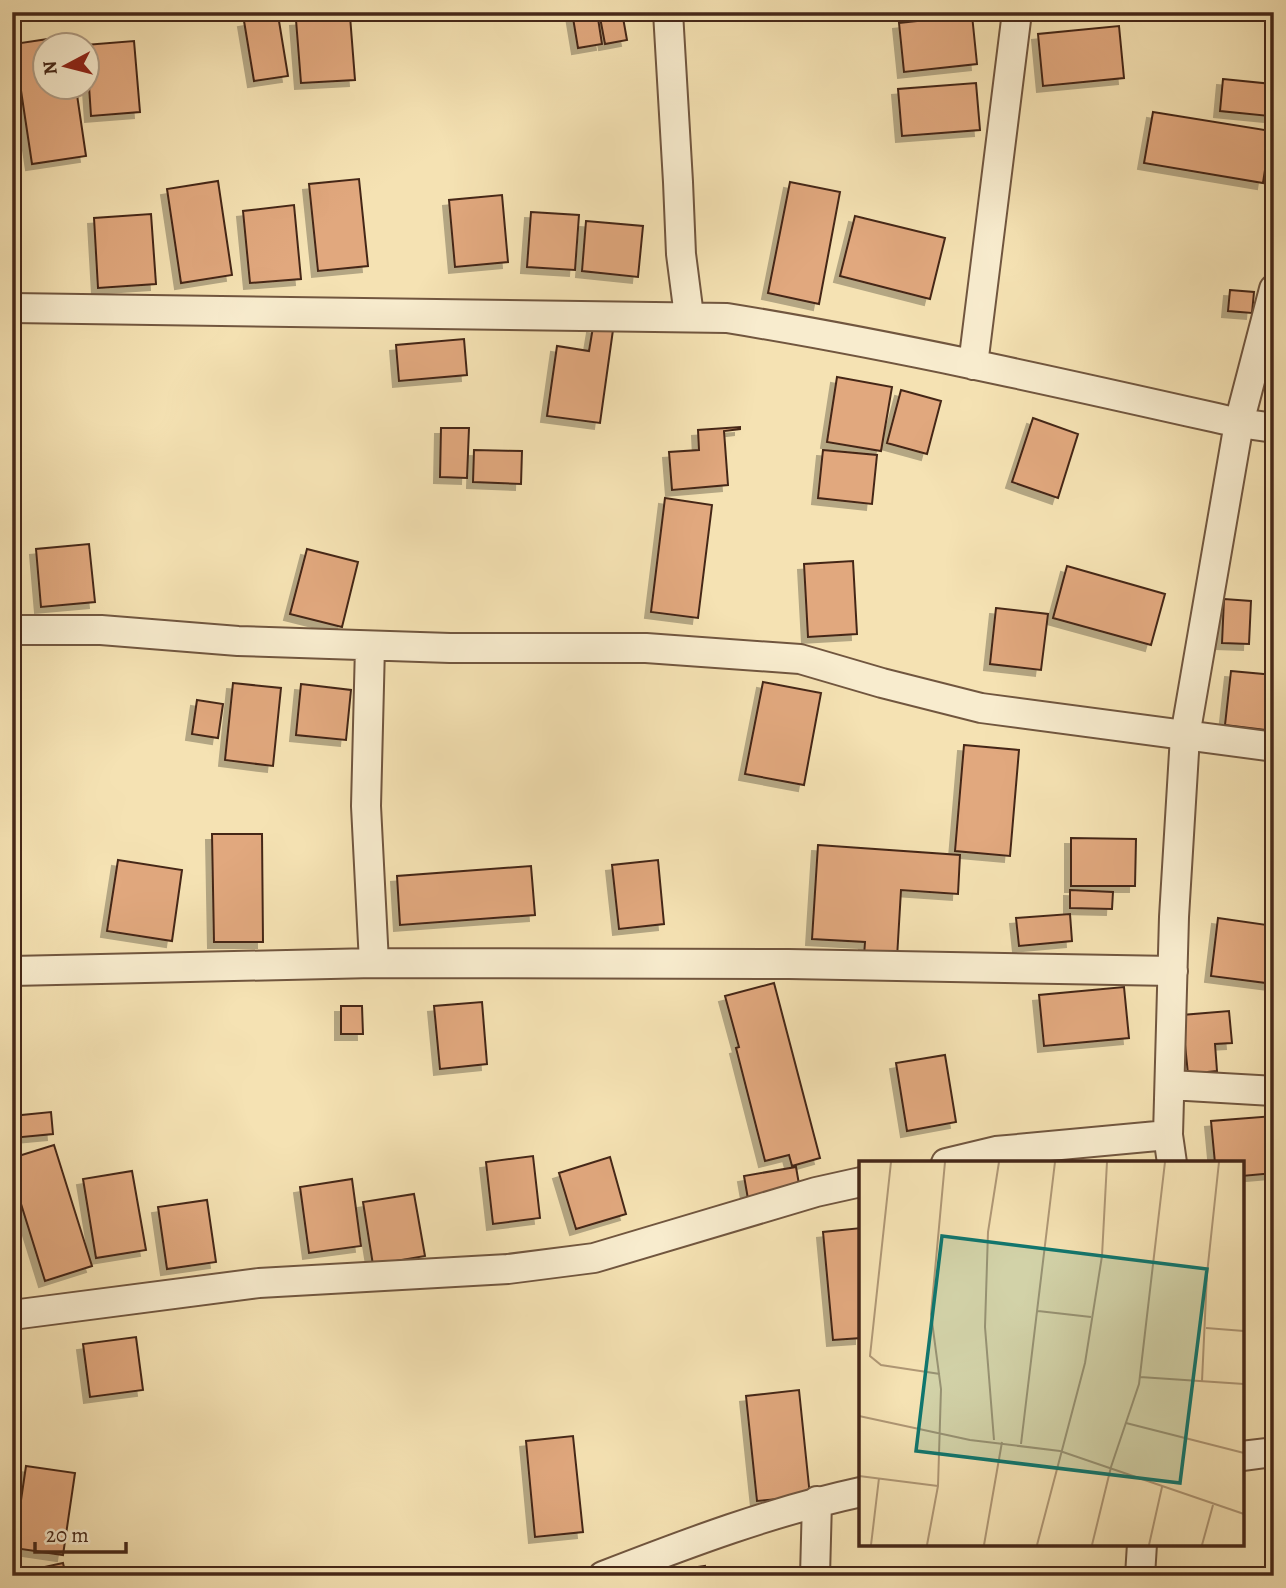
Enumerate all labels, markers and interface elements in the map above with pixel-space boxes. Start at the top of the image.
north arrow [32,32,102,102]
text: N [36,59,64,76]
inset map [859,1161,1244,1546]
scale bar [35,1511,126,1555]
text: 20 m [46,1521,89,1549]

